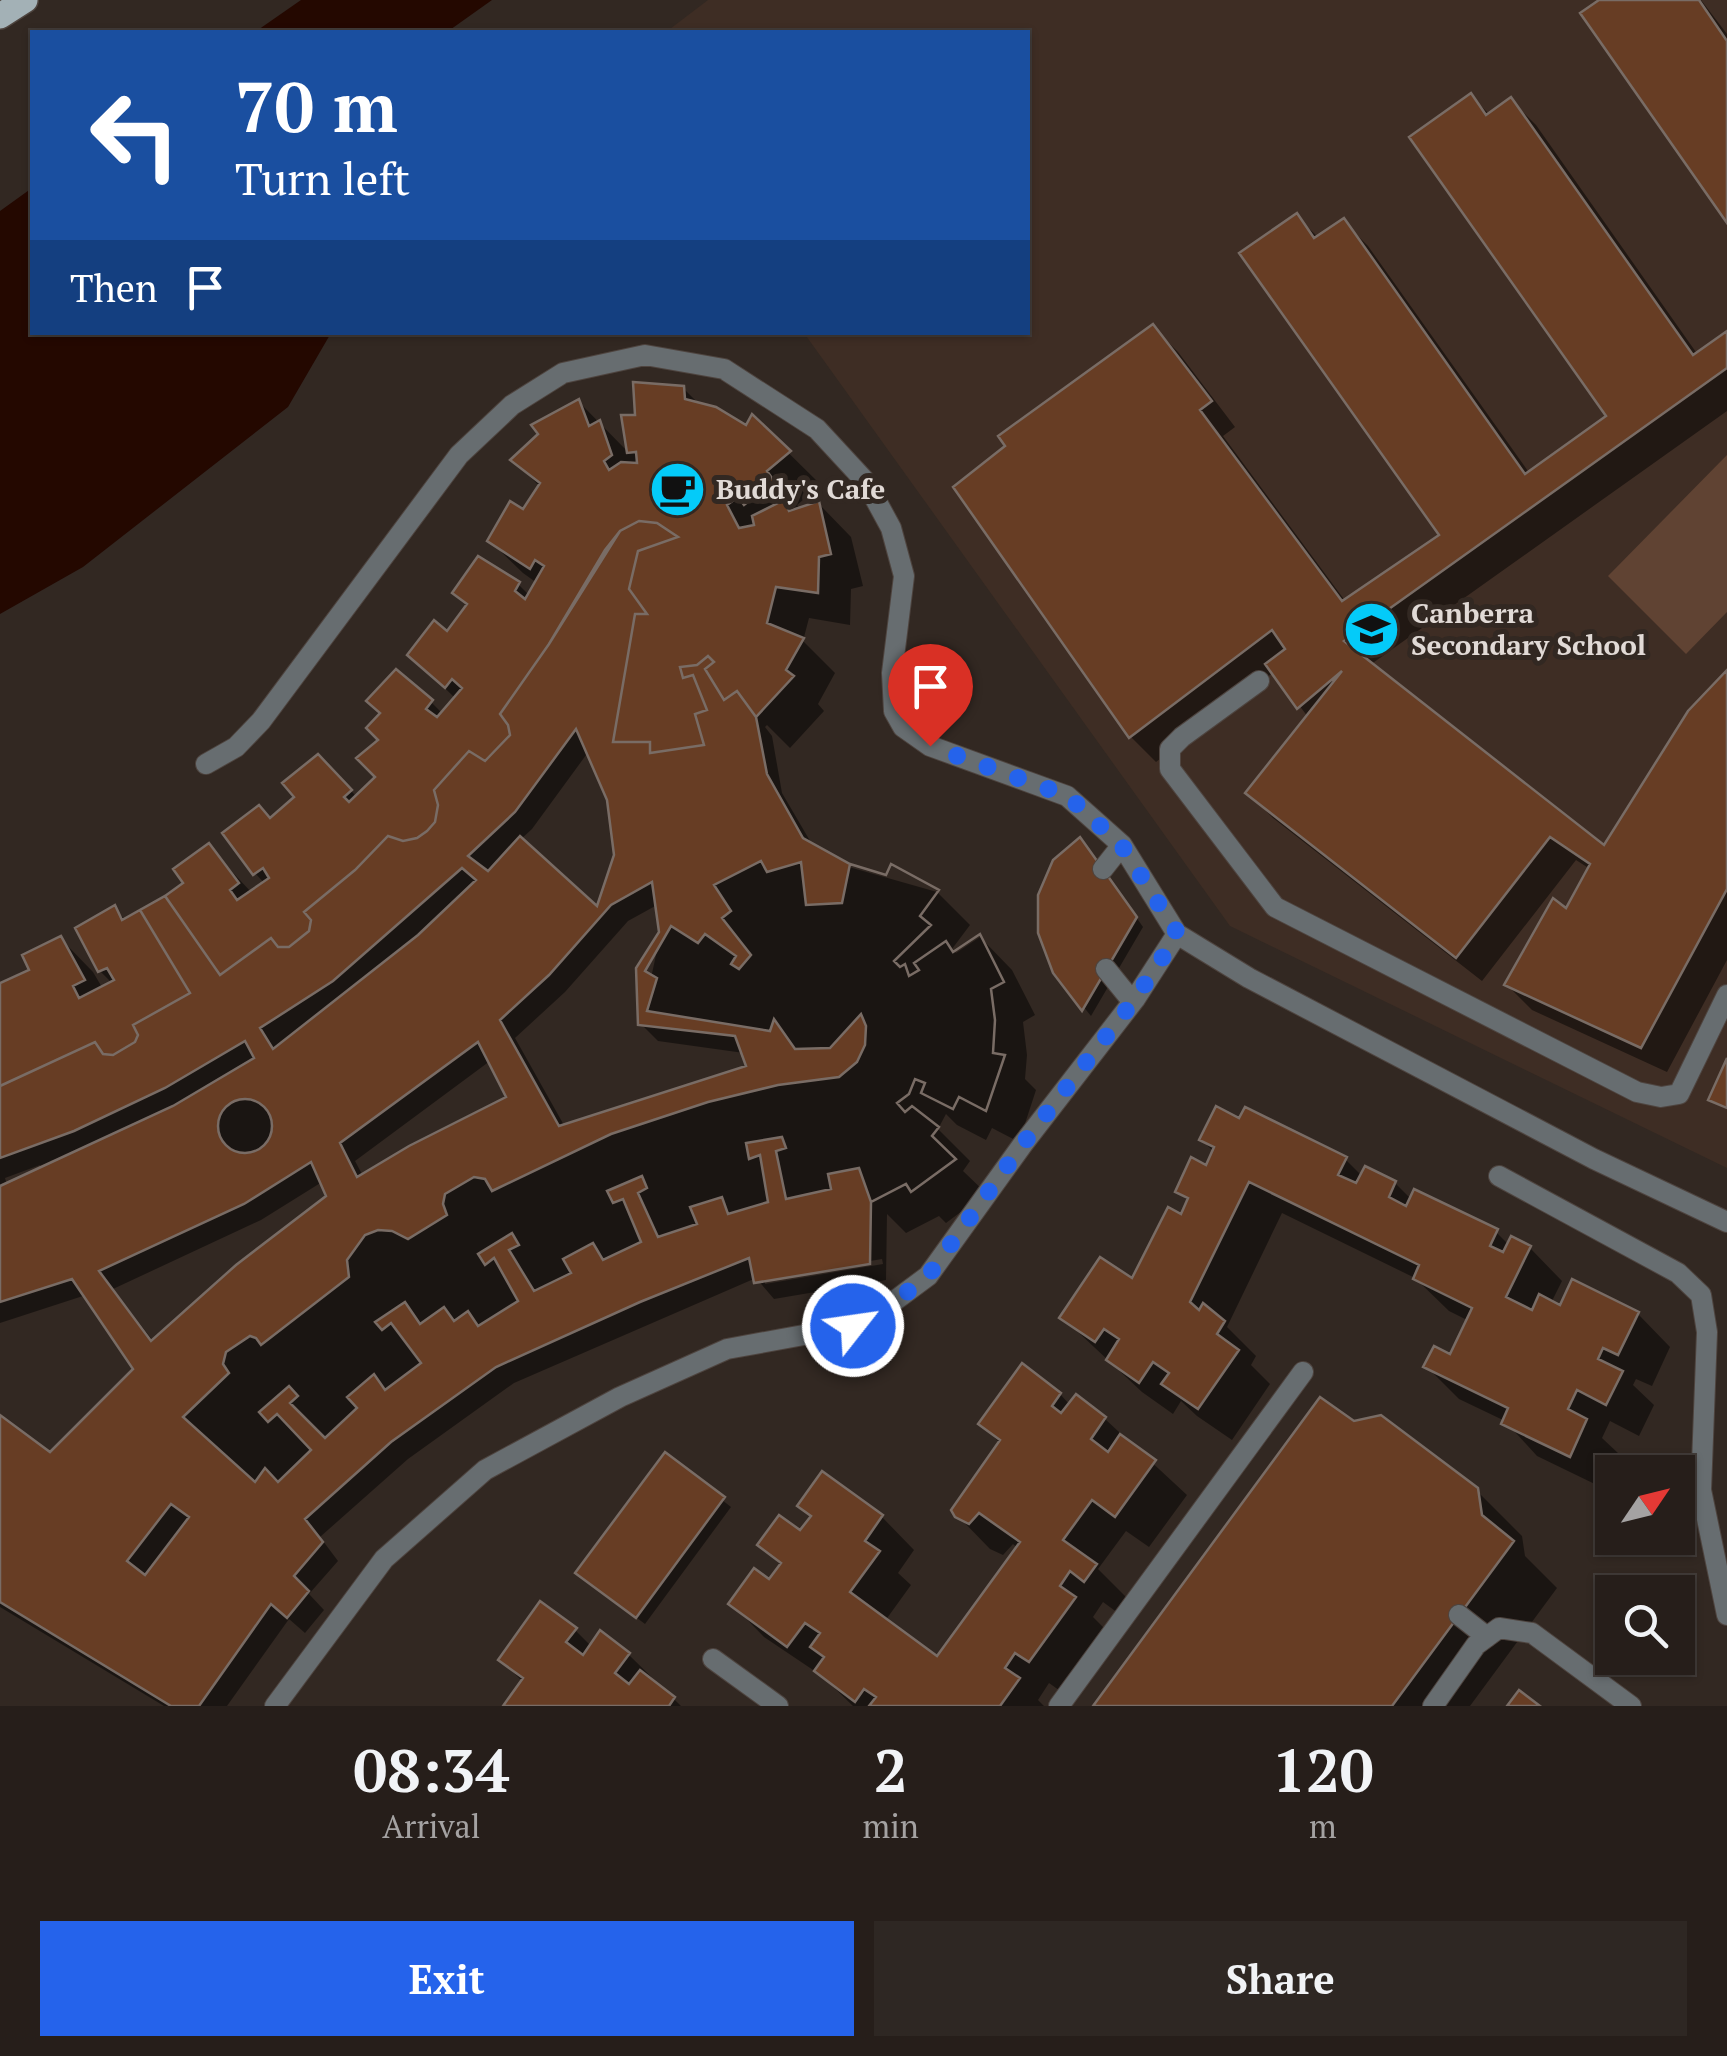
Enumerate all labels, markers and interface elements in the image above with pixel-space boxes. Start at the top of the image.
text: 70 m [235,59,398,152]
icon: left [70,70,200,200]
text: Turn left [235,148,410,208]
icon: arrive [178,260,233,315]
text: Then [70,263,158,313]
cafe icon: Buddy's Cafe [647,459,707,519]
place label: Buddy's Cafe [716,470,885,507]
place label: Canberra Secondary School [1411,594,1646,663]
school or university icon: Canberra Secondary School [1342,599,1402,659]
pin [888,644,973,747]
icon: arrive [903,659,958,714]
position arrow [801,1274,905,1378]
north arrow [1595,1455,1695,1555]
map controls [1595,1455,1695,1675]
button: search [1595,1575,1695,1675]
text: 08:34 [353,1730,509,1809]
text: 2 [874,1730,908,1809]
text: 120 [1272,1730,1374,1809]
text: Arrival [382,1805,480,1847]
text: min [863,1805,919,1847]
text: m [1309,1805,1337,1847]
button: Exit [40,1921,854,2036]
button: Share [874,1921,1687,2036]

